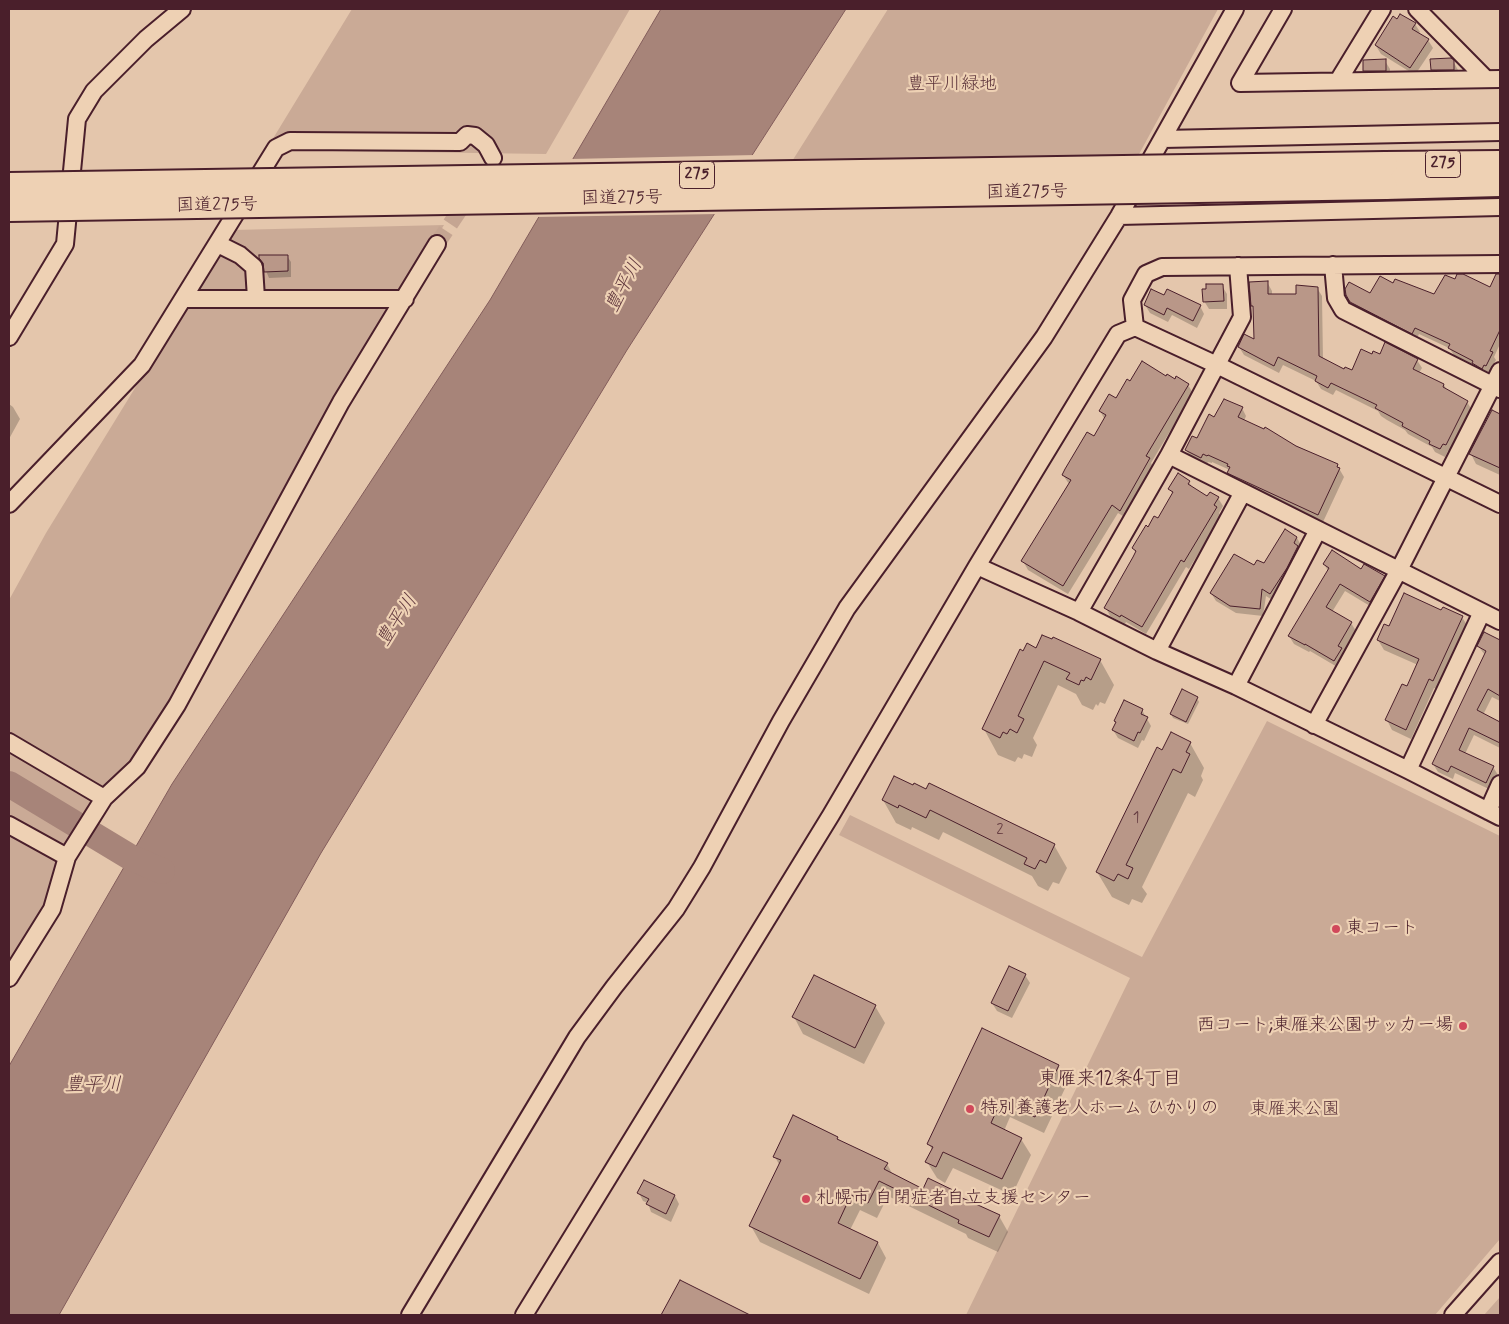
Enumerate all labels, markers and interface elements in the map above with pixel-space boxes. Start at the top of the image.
park label: 豊平川緑地 [907,74,997,96]
road number: 275 [1426,150,1460,178]
road number: 275 [680,162,714,188]
street label: 国道275号 [986,181,1068,205]
street label: 国道275号 [581,187,663,211]
street label: 国道275号 [176,194,258,218]
water label: 豊平川 [602,255,648,317]
water label: 豊平川 [373,591,423,651]
house number: 1 [1133,810,1139,828]
house number: 2 [996,822,1004,840]
place label: 東コート [1346,918,1418,940]
marker: 東コート [1330,923,1342,935]
place label: 西コート;東雁来公園サッカー場 [1197,1015,1453,1037]
marker: 西コート;東雁来公園サッカー場 [1457,1020,1469,1032]
district label: 東雁来12条4丁目 [1038,1069,1182,1091]
water label: 豊平川 [65,1075,121,1097]
place label: 特別養護老人ホーム ひかりの [980,1098,1219,1120]
park label: 東雁来公園 [1250,1099,1340,1121]
marker: 特別養護老人ホーム ひかりの [964,1103,976,1115]
place label: 札幌市 自閉症者自立支援センター [816,1188,1091,1210]
marker: 札幌市 自閉症者自立支援センター [800,1193,812,1205]

